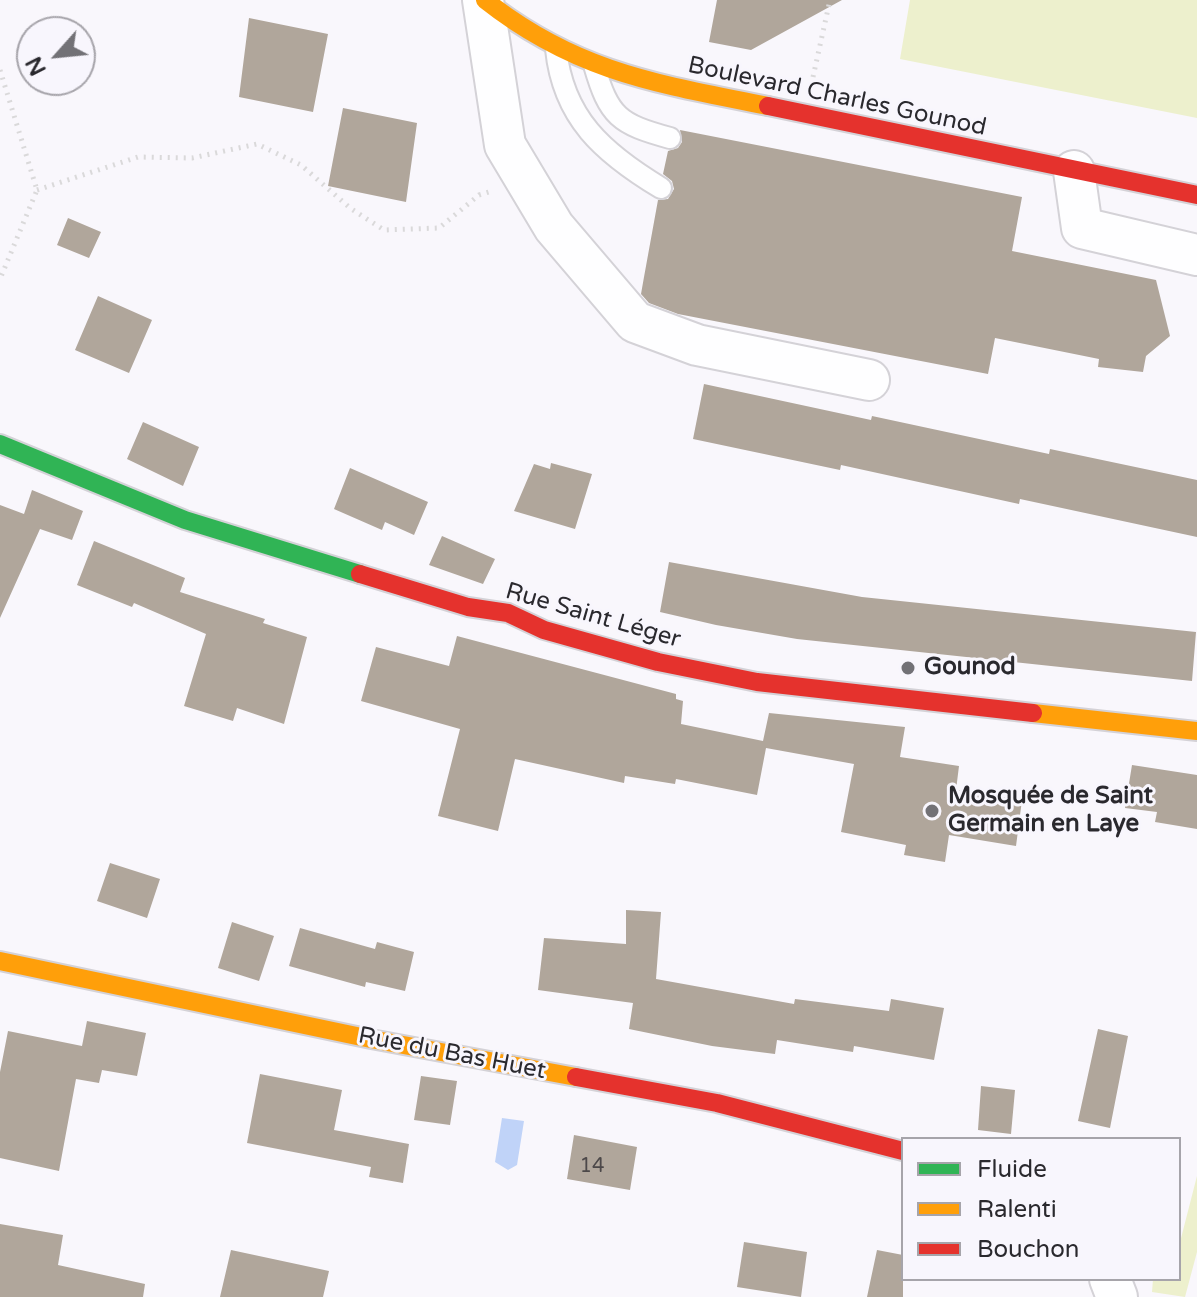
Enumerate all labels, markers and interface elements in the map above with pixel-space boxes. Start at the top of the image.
north arrow [16,16,96,96]
street label: Boulevard Charles Gounod [685,51,989,143]
text: N [21,52,52,80]
street label: Rue Saint Léger [502,577,684,655]
place label: Gounod [924,654,1016,682]
marker: Gounod [899,659,917,677]
place label: Mosquée de Saint Germain en Laye [948,783,1153,839]
marker: Mosquée de Saint Germain en Laye [923,802,941,820]
street label: Rue du Bas Huet [356,1022,548,1086]
legend [901,1137,1181,1281]
house number: 14 [579,1155,605,1179]
text: Fluide [977,1155,1047,1184]
text: Ralenti [977,1195,1057,1224]
text: Bouchon [977,1235,1079,1264]

